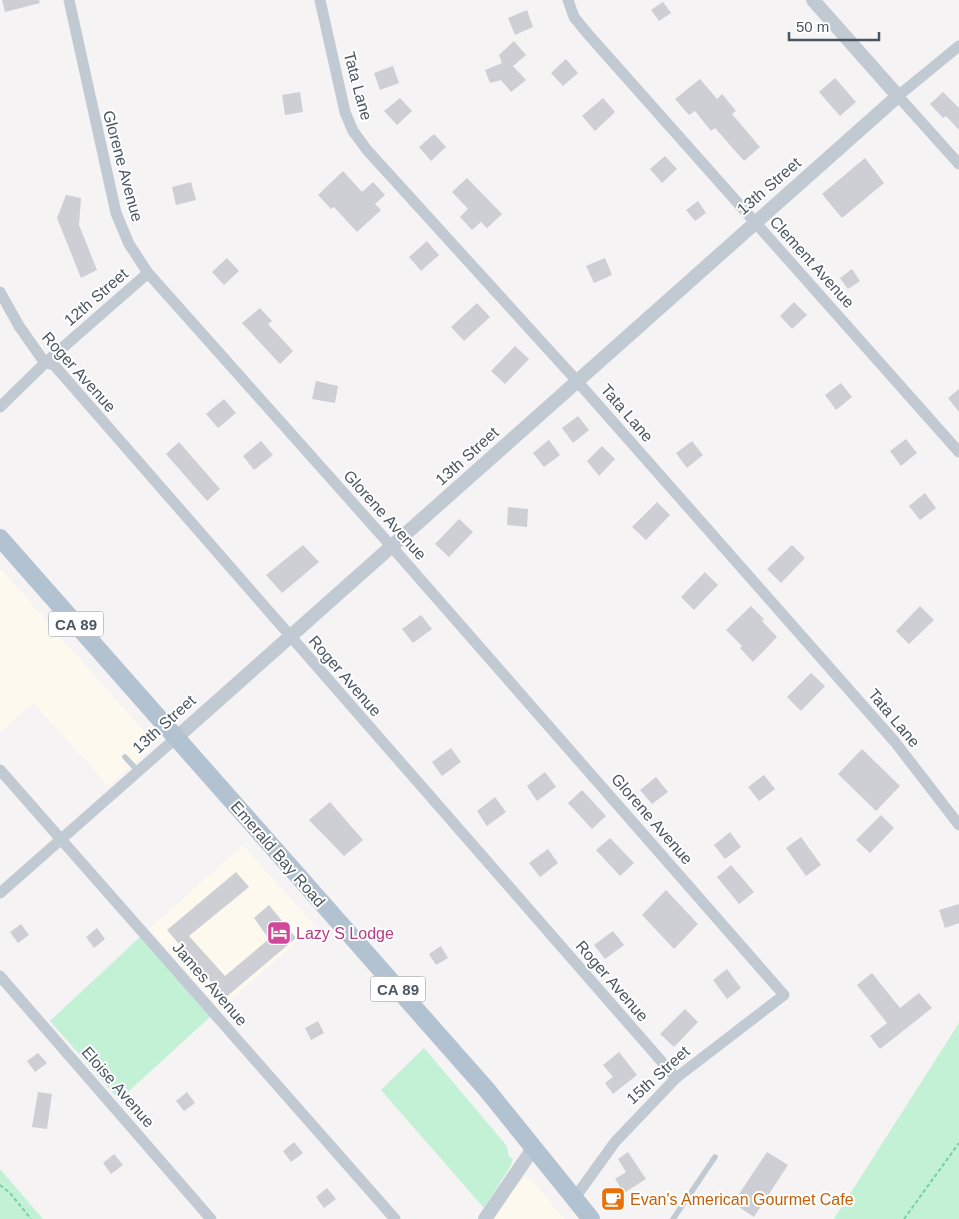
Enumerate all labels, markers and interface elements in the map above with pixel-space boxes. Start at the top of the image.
scale bar [789,10,879,42]
text: 50 m [796,18,829,35]
street label: Tata Lane [341,50,375,122]
street label: Glorene Avenue [100,109,146,224]
street label: 13th Street [734,154,805,218]
street label: Clement Avenue [766,213,858,311]
street label: 12th Street [61,265,132,329]
street label: Roger Avenue [39,329,119,415]
street label: Tata Lane [598,381,657,445]
street label: 13th Street [432,423,502,489]
street label: Glorene Avenue [340,467,430,563]
road number: CA 89 [48,612,104,636]
street label: Roger Avenue [305,632,385,720]
street label: Tata Lane [865,686,923,750]
street label: 13th Street [129,691,199,757]
street label: Glorene Avenue [608,770,696,868]
street label: Emerald Bay Road [228,798,328,910]
hotel icon: Lazy S Lodge [266,920,292,946]
place label: Lazy S Lodge [296,925,394,942]
street label: Roger Avenue [572,937,652,1025]
street label: James Avenue [169,939,251,1029]
road number: CA 89 [370,976,426,1002]
street label: 15th Street [623,1042,693,1108]
street label: Eloise Avenue [78,1043,158,1131]
cafe icon: Evan's American Gourmet Cafe [600,1186,626,1212]
place label: Evan's American Gourmet Cafe [630,1191,854,1208]

